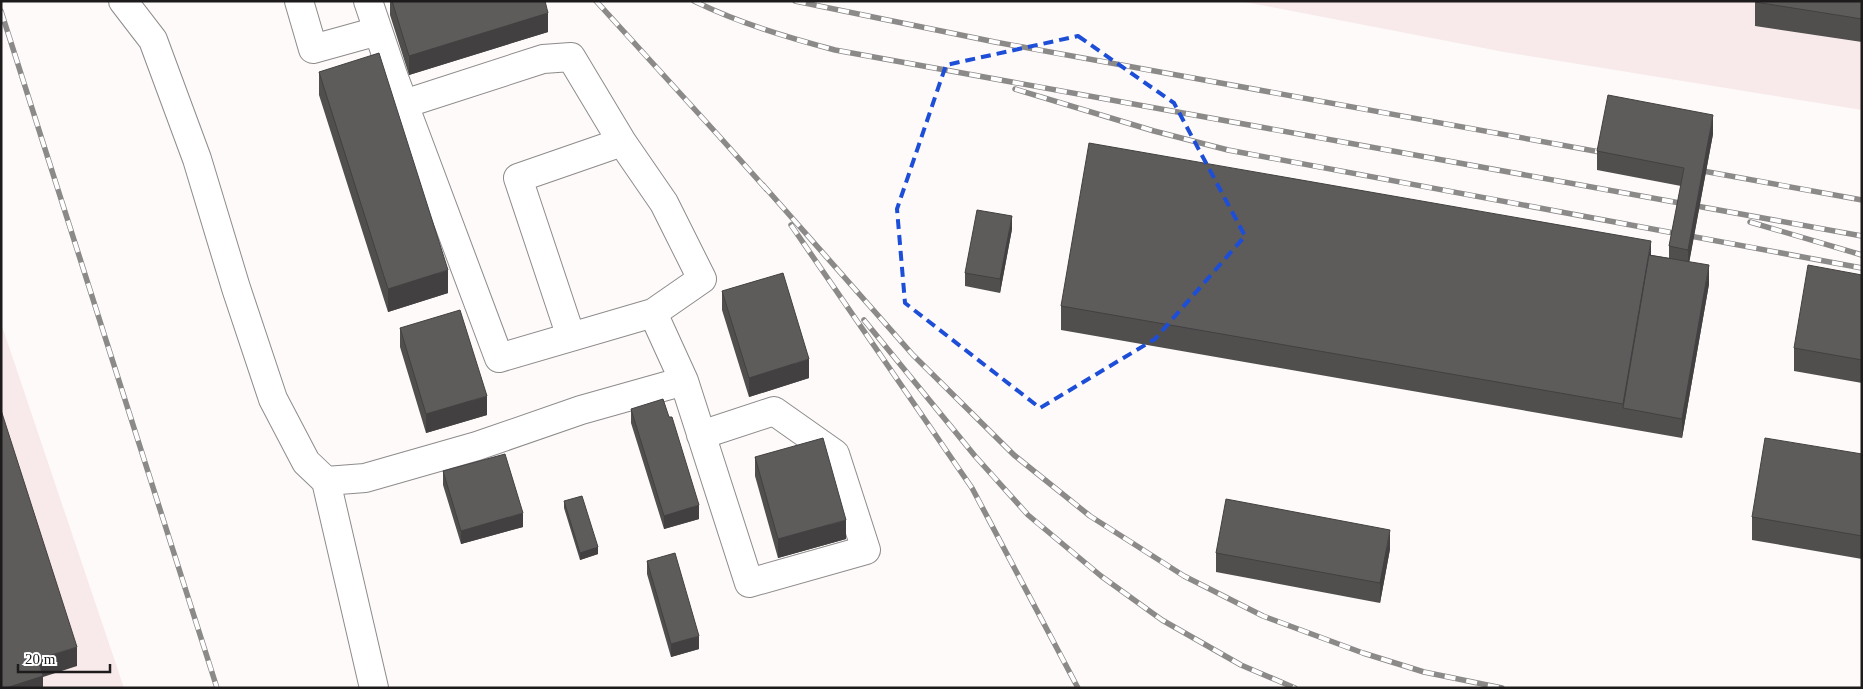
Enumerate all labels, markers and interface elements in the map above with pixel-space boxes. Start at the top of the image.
scale bar [18,642,110,674]
text: 20 m [25,651,56,667]

